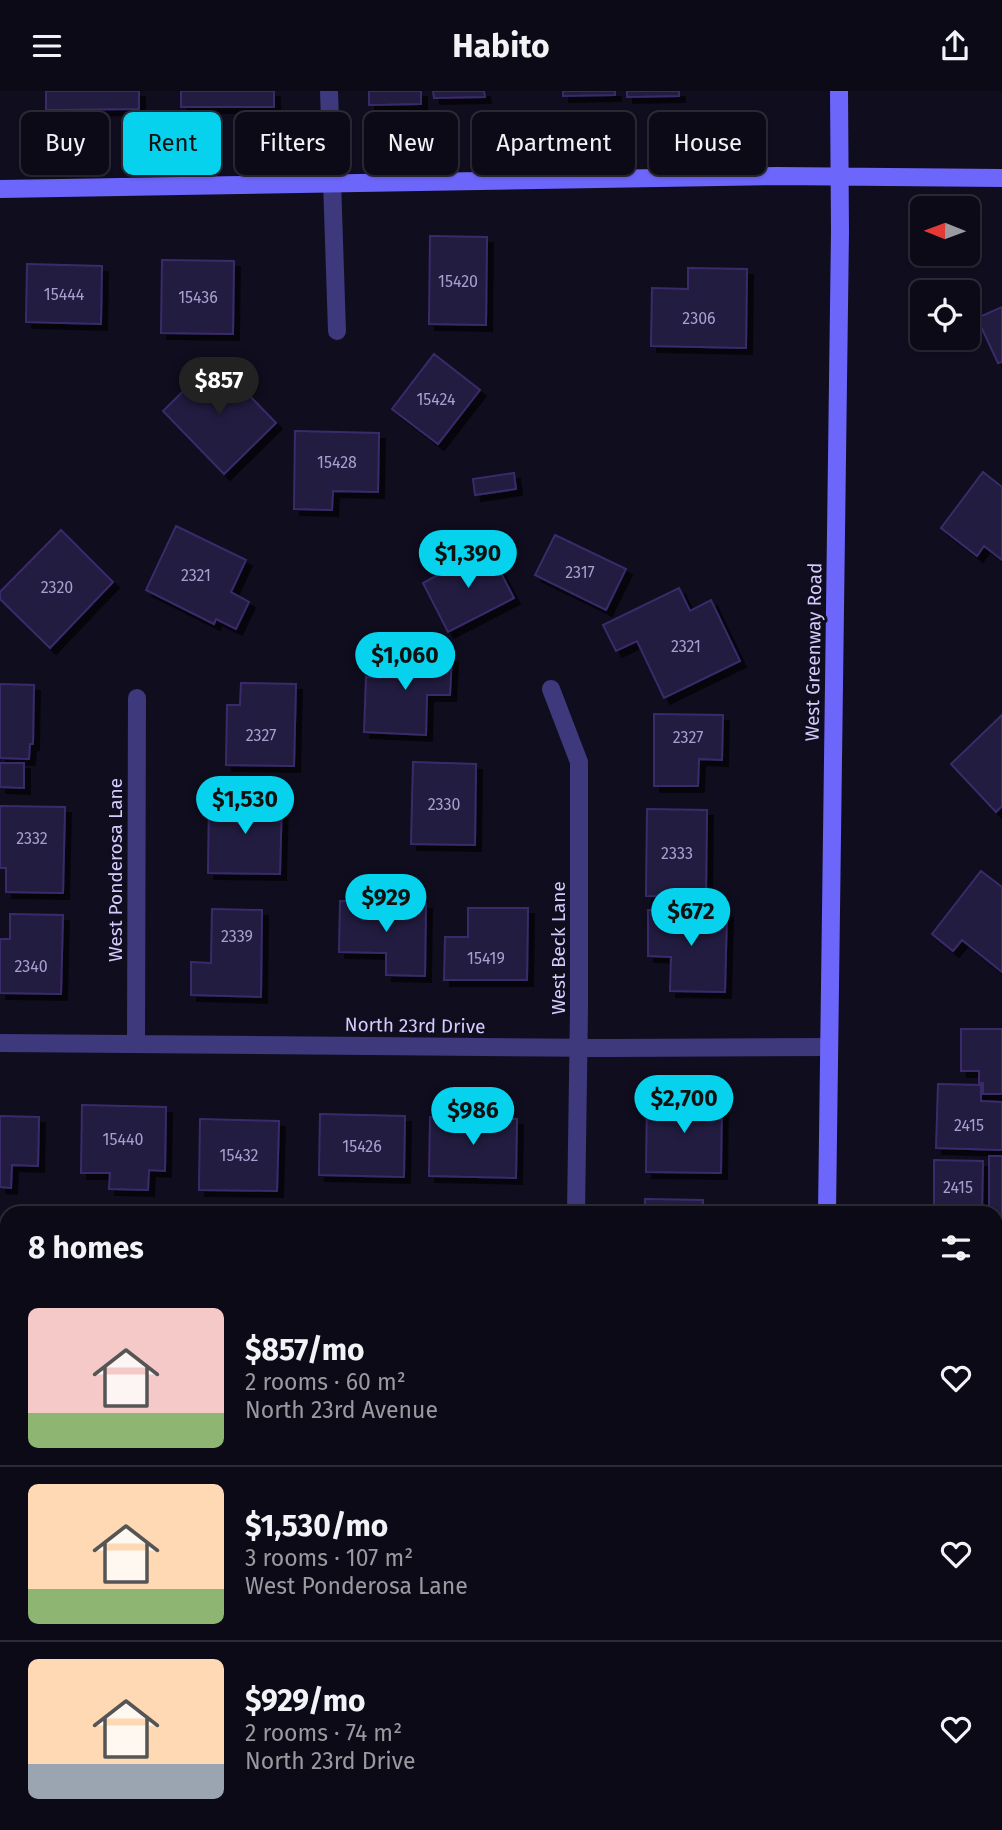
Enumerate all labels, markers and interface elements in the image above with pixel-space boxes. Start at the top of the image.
icon: menu [28,27,66,65]
text: Habito [452,27,550,65]
icon: share [936,27,974,65]
chip: Buy [21,112,109,175]
chip: Rent [123,112,221,175]
chip: Filters [235,112,350,175]
chip: New [364,112,458,175]
chip: Apartment [472,112,635,175]
chip: House [649,112,766,175]
north arrow [910,196,980,266]
map controls [910,196,980,350]
house number: 15420 [438,272,478,291]
button: locate [910,280,980,350]
house number: 15444 [44,285,85,304]
house number: 15436 [178,288,218,307]
house number: 2306 [682,309,716,328]
pin: $857 [178,357,260,417]
text: $857 [195,366,243,394]
house number: 15424 [416,390,456,409]
house number: 15428 [317,453,357,472]
pin: $1,390 [411,531,525,590]
text: $1,390 [435,539,501,567]
street label: West Greenway Road [800,562,827,742]
house number: 2317 [565,563,595,582]
house number: 2321 [181,566,211,585]
house number: 2320 [41,578,73,597]
pin: $1,060 [348,633,462,692]
house number: 2321 [671,637,701,656]
text: $1,060 [371,641,439,669]
house number: 2327 [246,726,276,745]
house number: 2327 [673,728,703,747]
pin: $1,530 [188,777,302,836]
street label: West Ponderosa Lane [104,778,127,962]
text: $1,530 [212,785,278,813]
house number: 2330 [428,795,460,814]
house number: 2332 [16,829,48,848]
house number: 2333 [661,844,693,863]
pin: $929 [345,875,427,934]
street label: West Beck Lane [547,881,570,1015]
text: $929 [361,883,411,911]
pin: $672 [650,889,732,948]
text: $672 [667,897,715,925]
house number: 2339 [221,927,253,946]
house number: 15419 [467,949,505,968]
house number: 2340 [14,957,48,976]
street label: North 23rd Drive [344,1013,486,1038]
pin: $2,700 [627,1075,741,1135]
text: $2,700 [650,1084,718,1112]
pin: $986 [432,1087,514,1147]
text: $986 [447,1096,499,1124]
house number: 2415 [954,1116,984,1135]
house number: 15440 [103,1130,144,1149]
house number: 15426 [342,1137,382,1156]
house number: 15432 [220,1146,259,1165]
house number: 2415 [943,1178,973,1197]
icon: filters [937,1229,975,1267]
text: 8 homes [28,1230,144,1266]
text: $857/mo [245,1332,365,1368]
icon: home [84,1336,168,1420]
icon: heart [937,1359,975,1397]
text: 2 rooms · 60 m² [245,1368,406,1396]
text: North 23rd Avenue [245,1396,438,1424]
text: $1,530/mo [245,1508,388,1544]
icon: home [84,1512,168,1596]
icon: heart [937,1535,975,1573]
text: 3 rooms · 107 m² [245,1544,413,1572]
text: West Ponderosa Lane [245,1572,468,1600]
text: $929/mo [245,1683,366,1719]
icon: home [84,1687,168,1771]
icon: heart [937,1710,975,1748]
text: 2 rooms · 74 m² [245,1719,402,1747]
text: North 23rd Drive [245,1747,416,1775]

